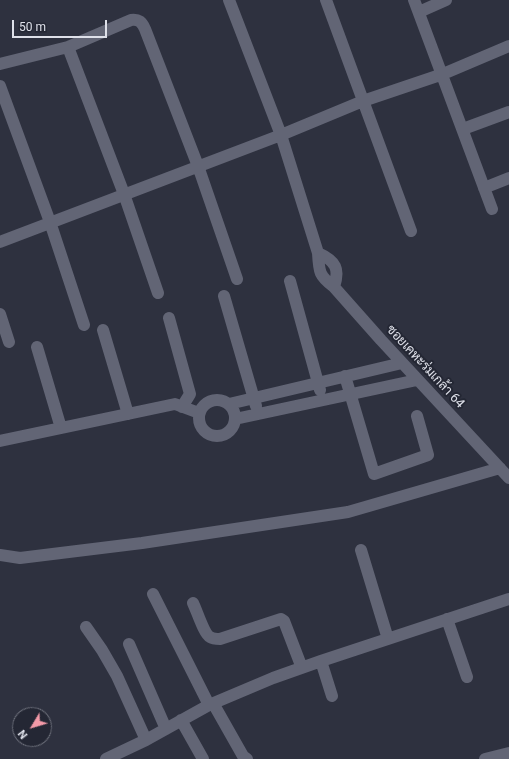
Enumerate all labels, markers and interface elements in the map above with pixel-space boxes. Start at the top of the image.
scale bar [14,12,109,38]
text: 50 m [19,20,46,34]
street label: ซอยเคหะร่มเกล้า 64 [383,322,467,412]
north arrow [12,707,52,747]
text: N [15,727,30,741]

